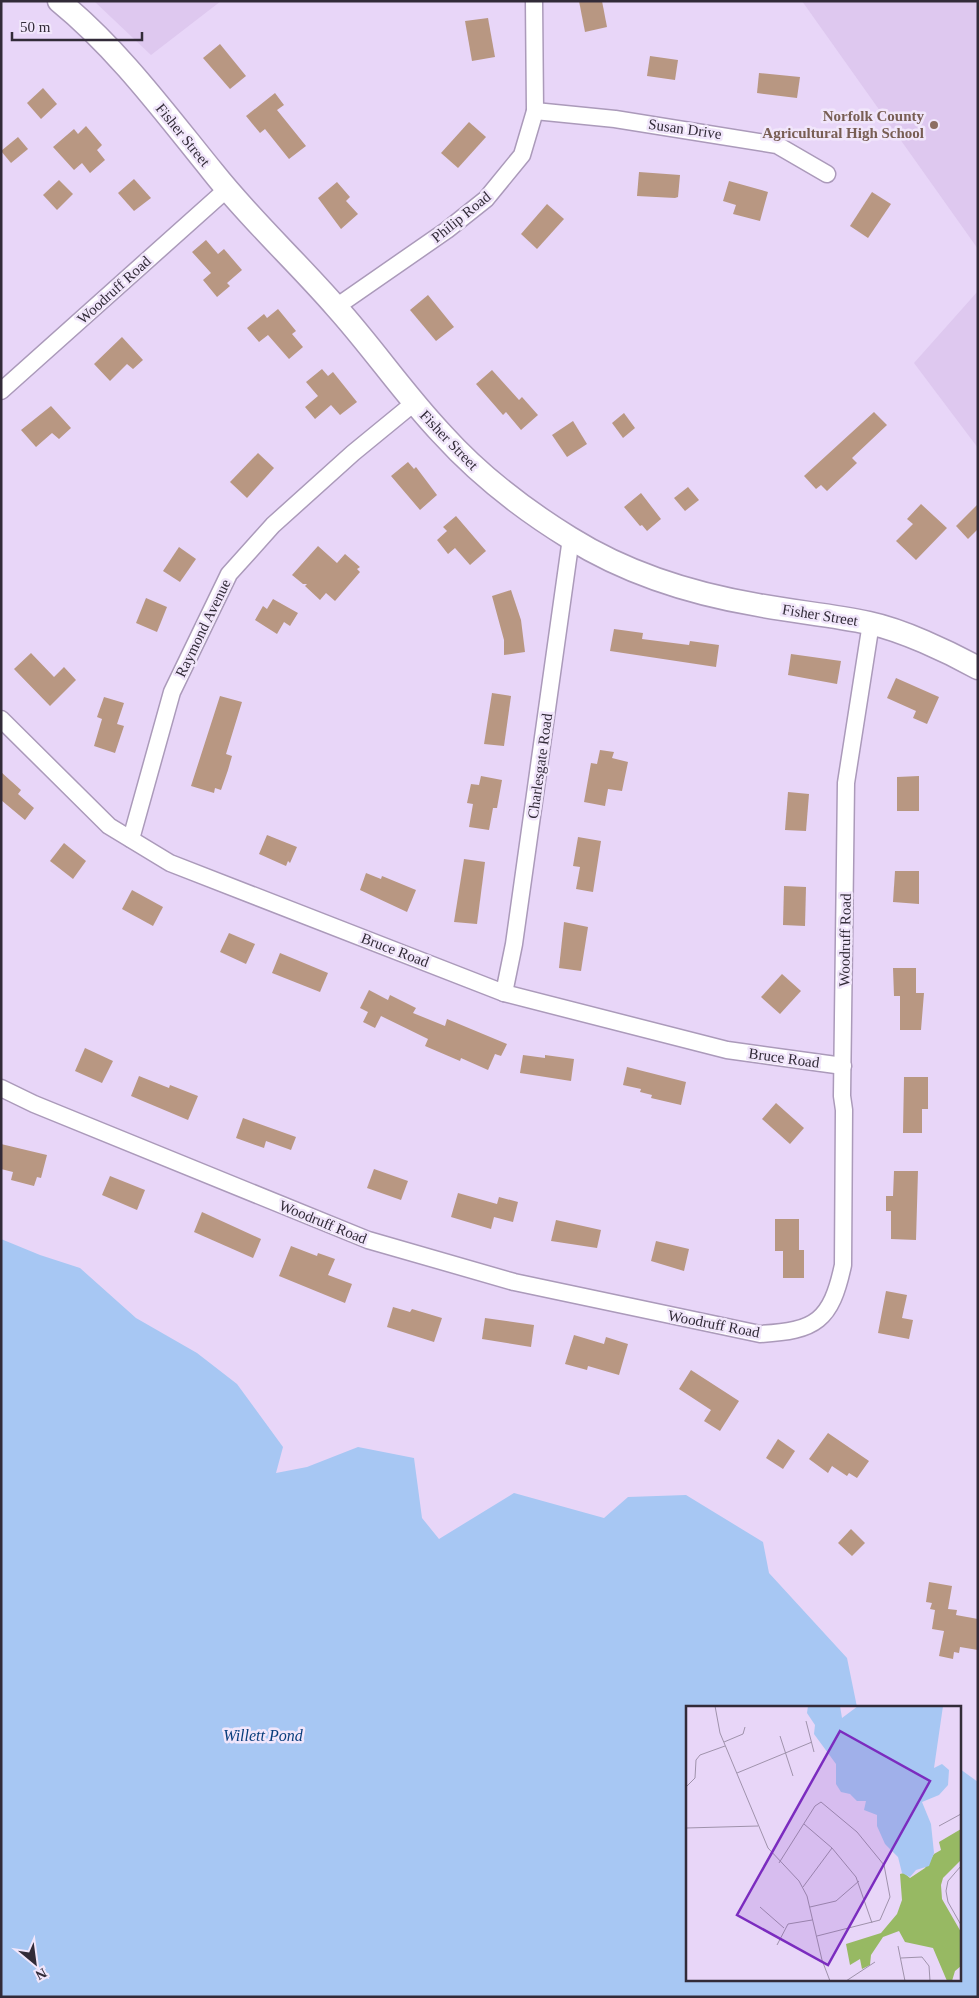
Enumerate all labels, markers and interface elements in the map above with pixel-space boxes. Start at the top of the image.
scale bar [12,10,142,42]
text: 50 m [20,19,51,35]
street label: Fisher Street [153,100,214,170]
place label: Norfolk County Agricultural High School [762,108,924,141]
street label: Susan Drive [647,116,723,142]
marker: Norfolk County Agricultural High School [928,119,940,131]
street label: Philip Road [428,188,494,246]
street label: Woodruff Road [74,253,154,327]
street label: Fisher Street [417,407,482,474]
street label: Raymond Avenue [172,576,234,680]
street label: Fisher Street [781,601,860,629]
street label: Charlesgate Road [525,712,555,820]
street label: Woodruff Road [836,893,854,987]
street label: Bruce Road [359,930,432,970]
street label: Bruce Road [748,1045,821,1071]
street label: Woodruff Road [277,1197,370,1247]
street label: Woodruff Road [667,1307,762,1341]
inset map [686,1706,962,1980]
water label: Willett Pond [223,1727,304,1744]
north arrow [10,1938,60,1988]
text: N [33,1965,49,1983]

